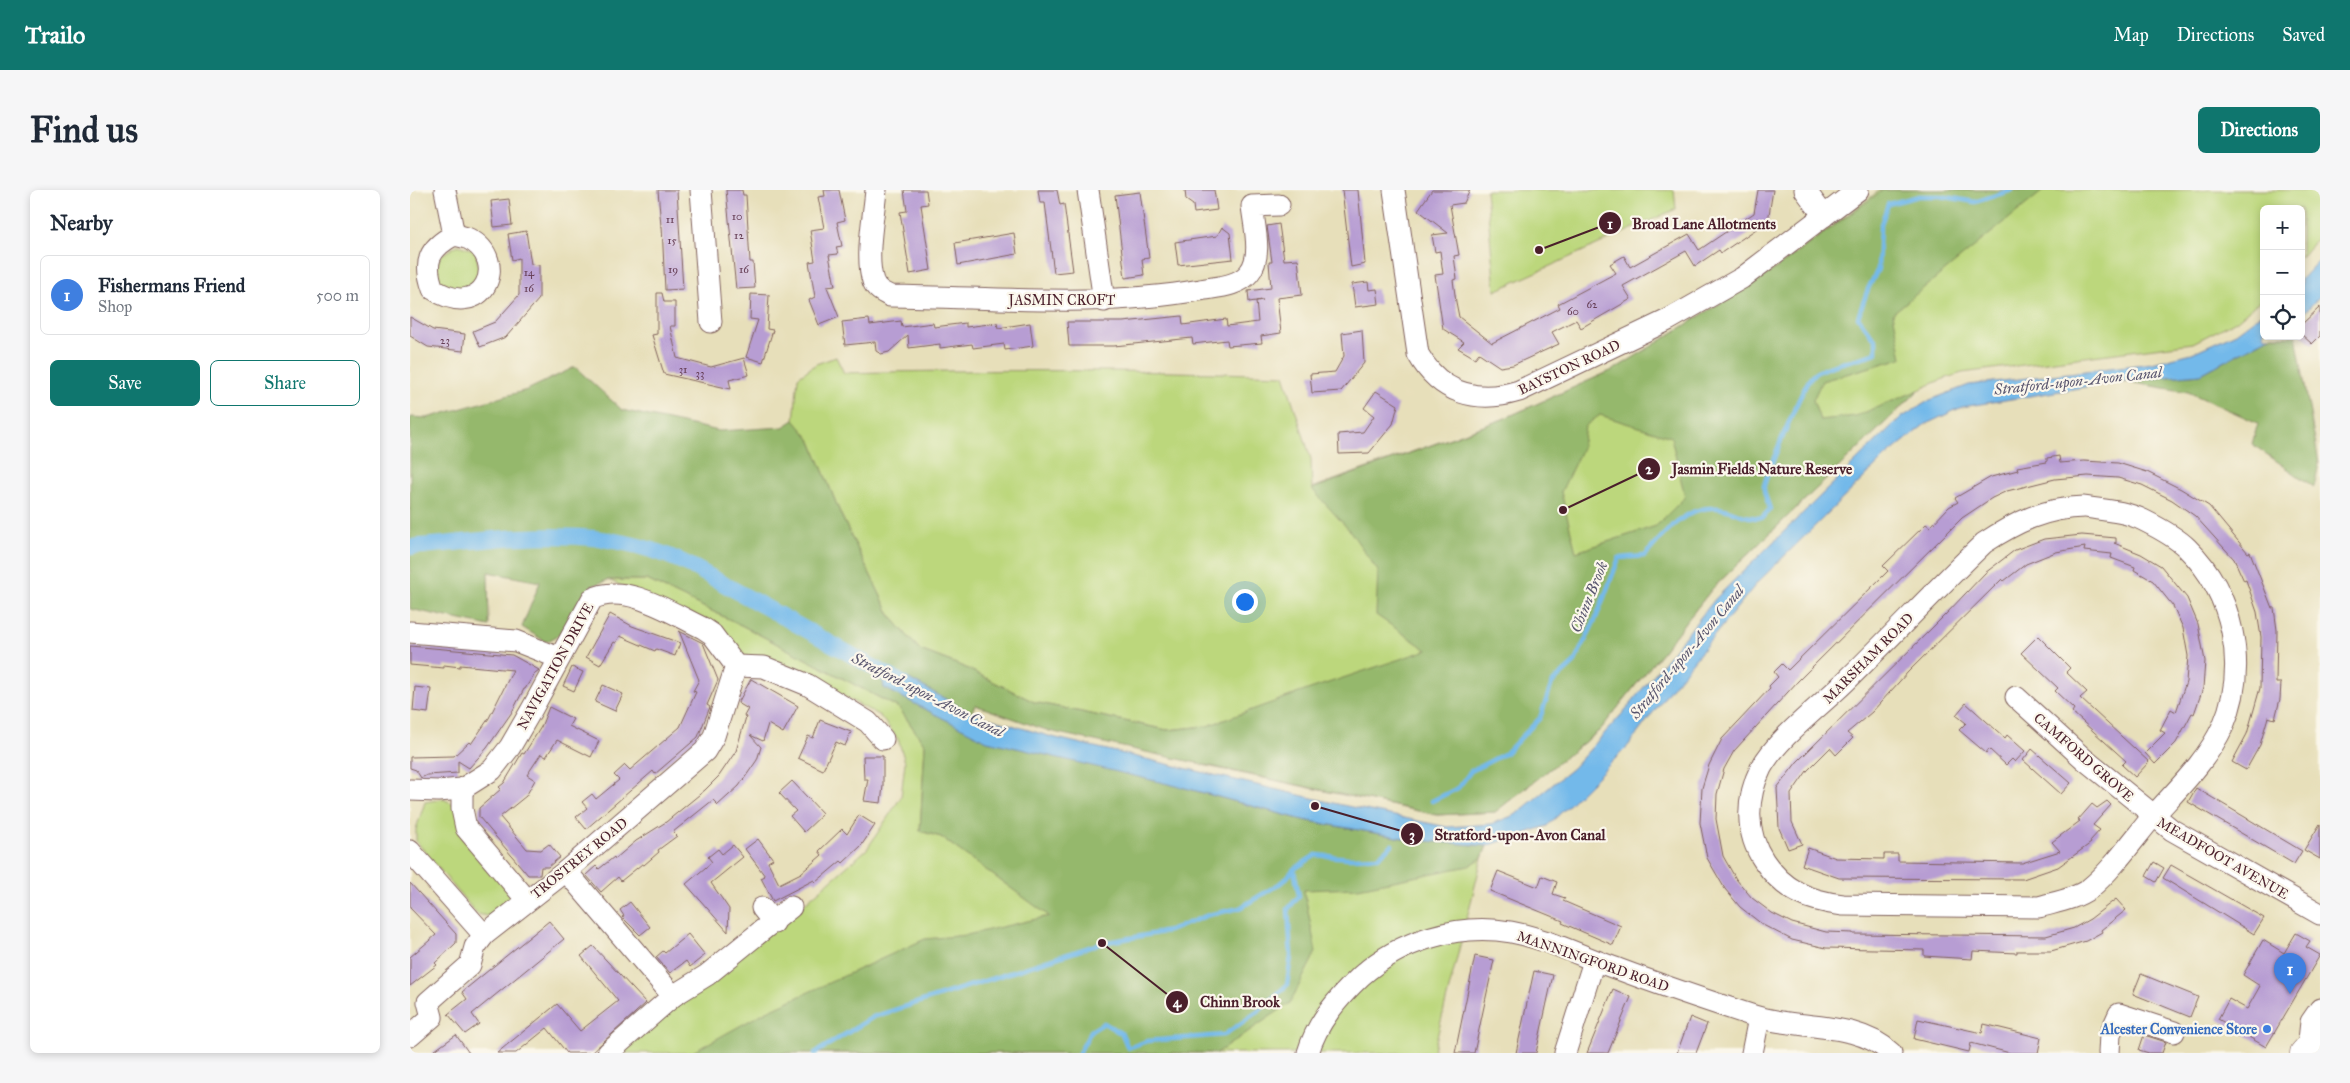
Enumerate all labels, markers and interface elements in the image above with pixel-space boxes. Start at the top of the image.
text: Trailo [25,20,85,50]
text: Map [2113,24,2149,46]
text: Directions [2177,24,2254,46]
text: Saved [2282,24,2325,46]
button: Directions [2198,107,2320,153]
text: Find us [30,109,138,152]
map controls [2260,205,2305,340]
button: + [2260,205,2305,250]
callout: Broad Lane Allotments [1598,208,1786,238]
text: Nearby [50,210,113,236]
house number: 10 [732,210,742,223]
house number: 11 [666,213,674,226]
text: 1 [1607,215,1613,233]
text: Broad Lane Allotments [1632,215,1777,233]
house number: 12 [734,229,744,242]
house number: 15 [667,234,677,247]
button: − [2260,250,2305,295]
house number: 19 [668,263,678,276]
house number: 16 [739,263,749,276]
house number: 14 [524,266,535,279]
text: Fishermans Friend [98,274,245,297]
house number: 16 [524,282,534,295]
text: 1 [64,286,70,305]
text: 500 m [316,286,359,305]
street label: JASMIN CROFT [1007,292,1116,310]
button: locate [2260,295,2305,340]
text: Shop [98,297,132,316]
house number: 62 [1586,298,1598,311]
house number: 60 [1567,305,1579,318]
house number: 23 [440,334,450,347]
street label: BAYSTON ROAD [1515,336,1623,399]
button: Save [50,360,200,406]
button: Share [210,360,360,406]
house number: 31 [679,363,687,376]
water label: Stratford-upon-Avon Canal [1992,363,2165,400]
house number: 33 [696,367,704,380]
callout: Jasmin Fields Nature Reserve [1637,454,1862,484]
text: 2 [1645,460,1653,478]
text: Jasmin Fields Nature Reserve [1670,460,1853,479]
water label: Chinn Brook [1567,559,1611,635]
water label: Stratford-upon-Avon Canal [1625,580,1750,724]
your location [1232,589,1258,615]
street label: NAVIGATION DRIVE [514,600,597,733]
street label: MARSHAM ROAD [1819,609,1917,707]
water label: Stratford-upon-Avon Canal [848,648,1009,743]
street label: CAMFORD GROVE [2030,709,2137,805]
street label: TROSTREY ROAD [527,814,631,903]
street label: MEADFOOT AVENUE [2154,814,2292,903]
callout: Stratford-upon-Avon Canal [1400,819,1616,849]
text: 3 [1409,826,1415,845]
text: Stratford-upon-Avon Canal [1434,826,1607,845]
street label: MANNINGFORD ROAD [1515,927,1671,996]
pin: 1 [2274,953,2306,994]
callout: Chinn Brook [1165,987,1289,1017]
text: 4 [1173,993,1182,1012]
text: Chinn Brook [1200,993,1281,1011]
place label: Alcester Convenience Store [2100,1021,2257,1038]
marker: Alcester Convenience Store [2261,1023,2273,1035]

